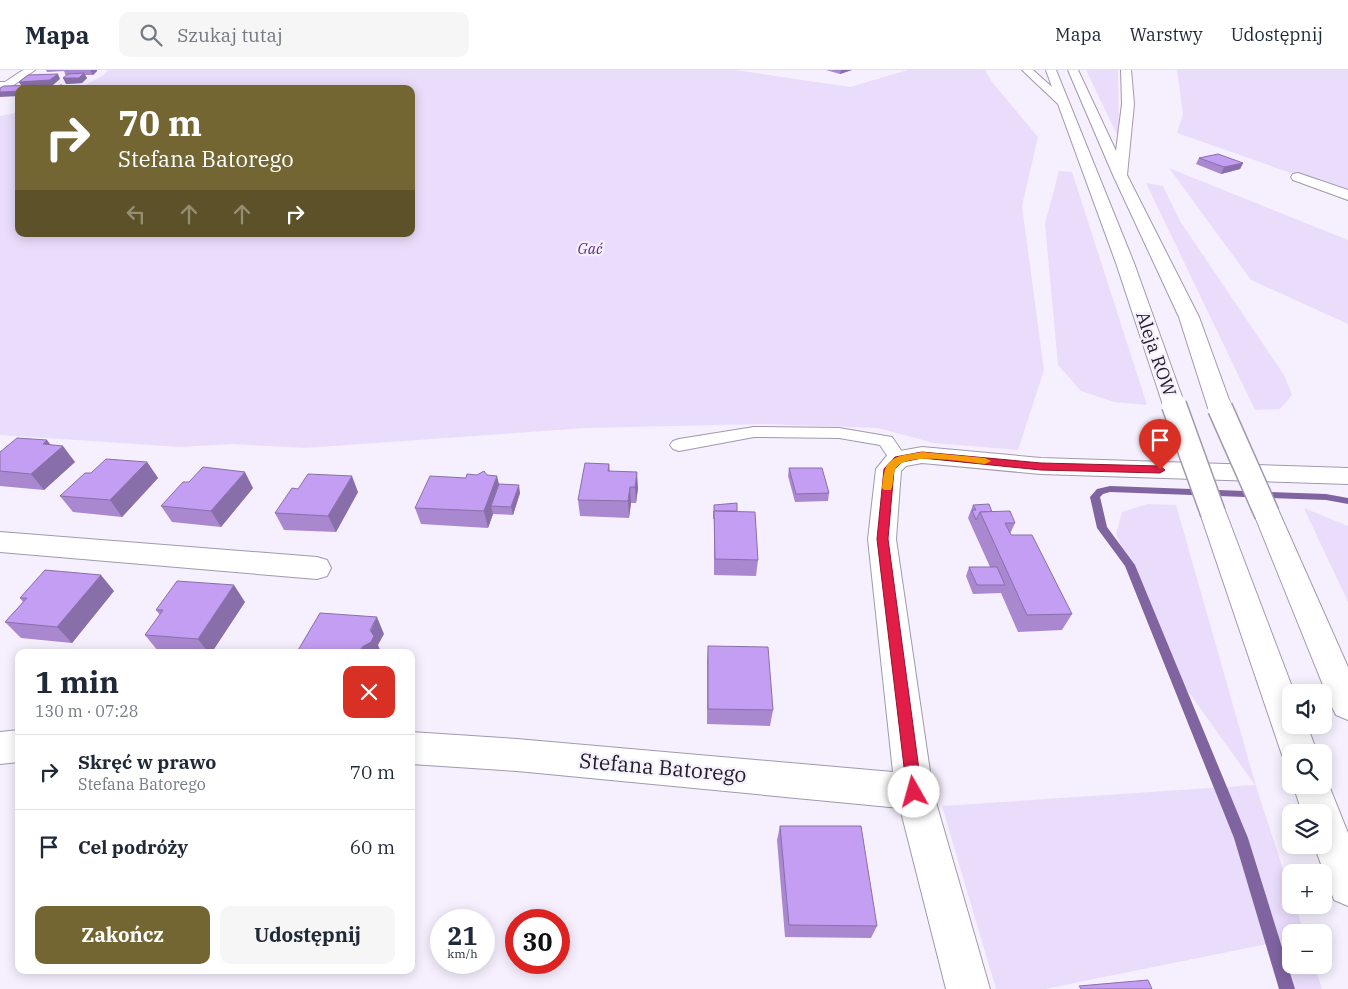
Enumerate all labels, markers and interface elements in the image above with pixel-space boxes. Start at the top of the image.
search box [119,12,469,57]
text: Mapa [25,19,89,51]
icon: search [137,21,165,49]
text: Szukaj tutaj [177,23,283,47]
text: Mapa [1055,23,1102,46]
text: Warstwy [1130,23,1203,46]
text: Udostępnij [1231,23,1323,46]
text: 70 m [118,100,202,146]
icon: right [35,105,100,170]
text: Stefana Batorego [118,144,294,173]
icon: left [122,200,150,228]
icon: ahead [175,200,203,228]
icon: ahead [228,200,256,228]
icon: right [281,200,309,228]
park label: Gać [578,239,603,258]
street label: Aleja ROW [1131,308,1182,400]
pin [1139,419,1181,470]
icon: arrive [1146,426,1174,454]
text: 1 min [35,662,119,701]
button: close [343,666,395,718]
map controls [1282,684,1332,974]
button: sound [1282,684,1332,734]
text: 130 m · 07:28 [35,701,138,721]
button: search [1282,744,1332,794]
street label: Stefana Batorego [578,746,748,788]
text: Skręć w prawo [78,750,216,774]
icon: right [35,758,63,786]
text: 70 m [350,760,395,784]
position arrow [887,765,939,817]
text: Stefana Batorego [78,774,206,794]
button: layers [1282,804,1332,854]
icon: arrive [35,833,63,861]
text: Cel podróży [78,835,188,859]
text: 60 m [350,835,395,859]
button: + [1282,864,1332,914]
button: Zakończ [35,906,210,964]
button: Udostępnij [220,906,395,964]
speed limit sign: 30 [505,909,570,974]
text: 21 [447,919,478,952]
button: − [1282,924,1332,974]
text: km/h [447,946,478,961]

